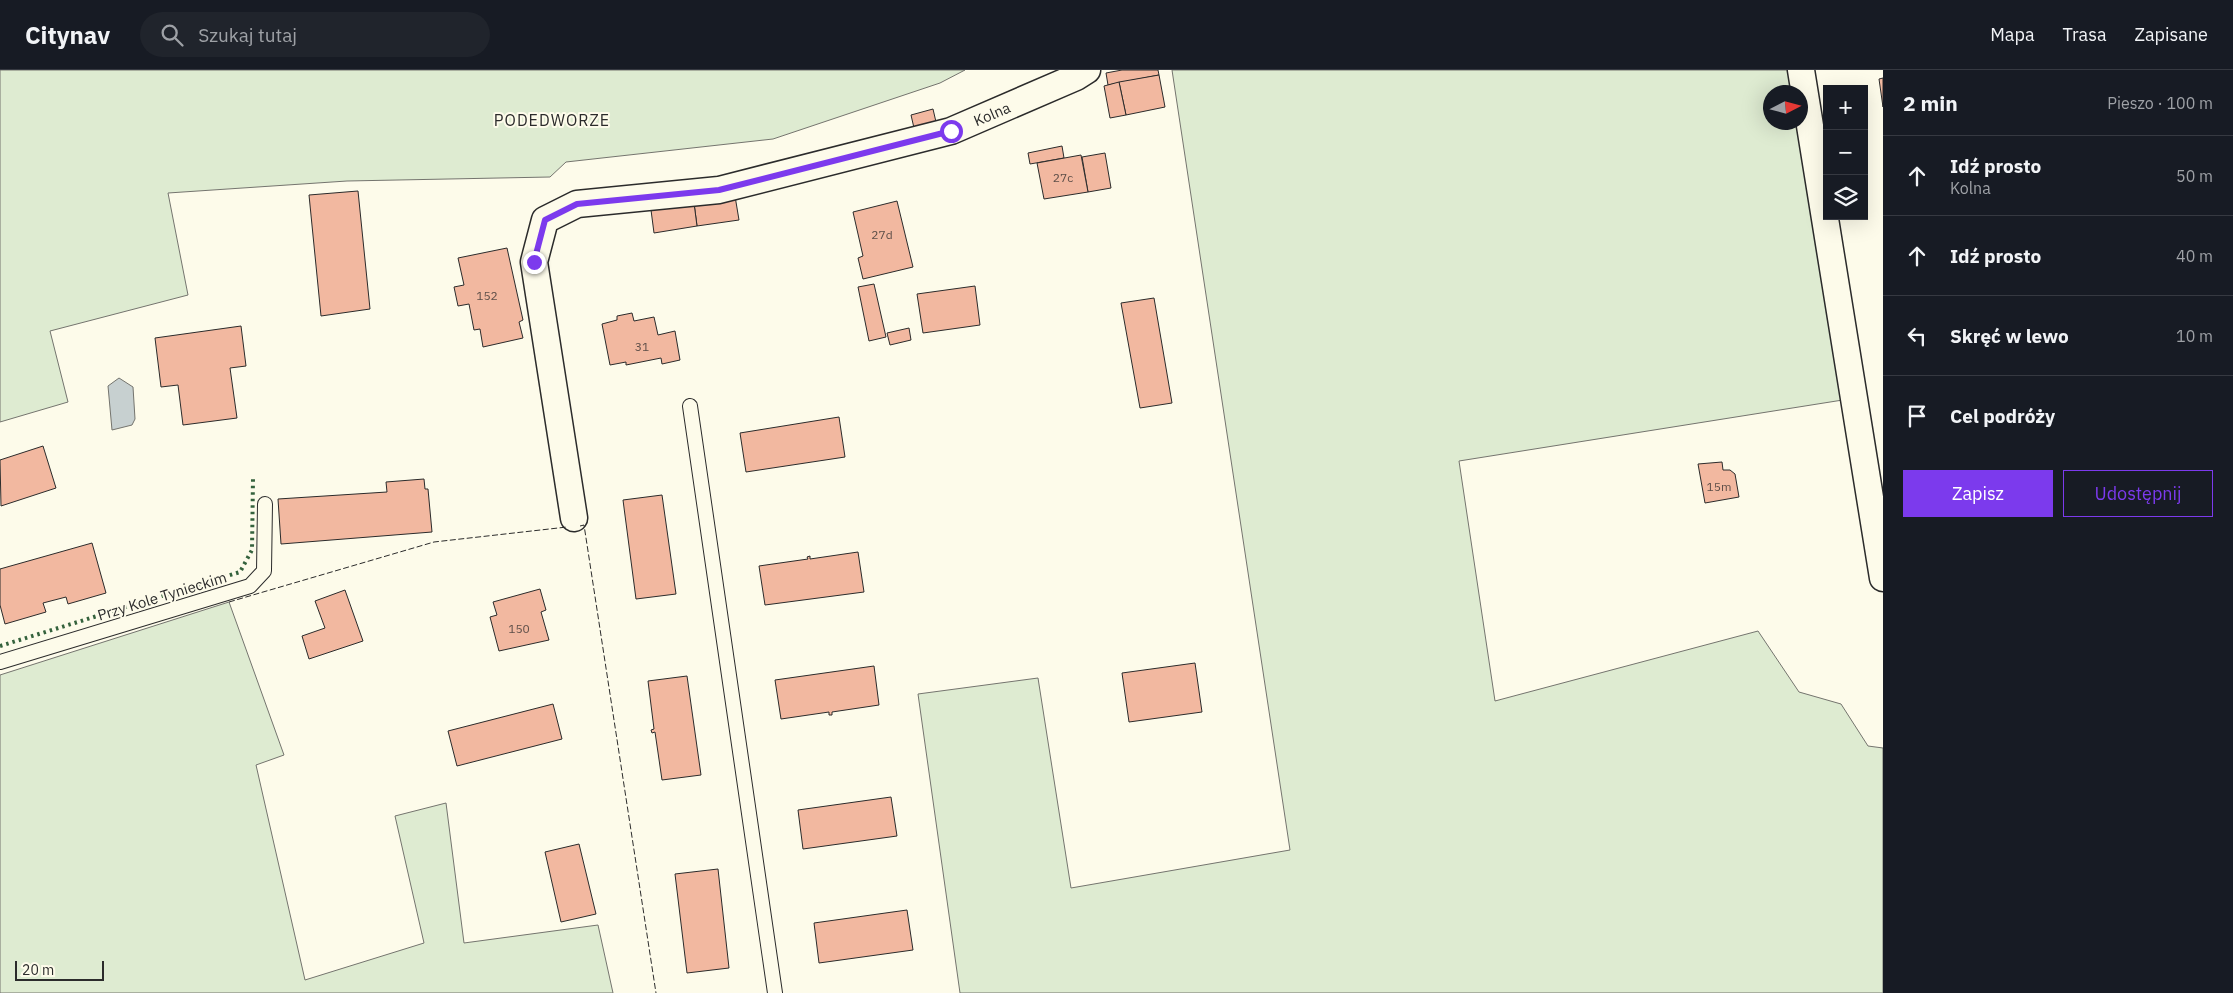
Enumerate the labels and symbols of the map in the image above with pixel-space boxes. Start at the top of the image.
north arrow [1763,85,1808,130]
street label: Kolna [971,98,1013,130]
district label: PODEDWORZE [494,110,610,130]
route start [940,120,963,143]
house number: 27c [1053,170,1073,185]
house number: 27d [871,227,893,242]
route end [523,251,546,274]
house number: 152 [476,288,498,303]
house number: 31 [635,339,649,354]
house number: 15m [1707,479,1731,494]
street label: Przy Kole Tynieckim [95,567,229,625]
house number: 150 [508,621,530,636]
scale bar [15,958,104,981]

